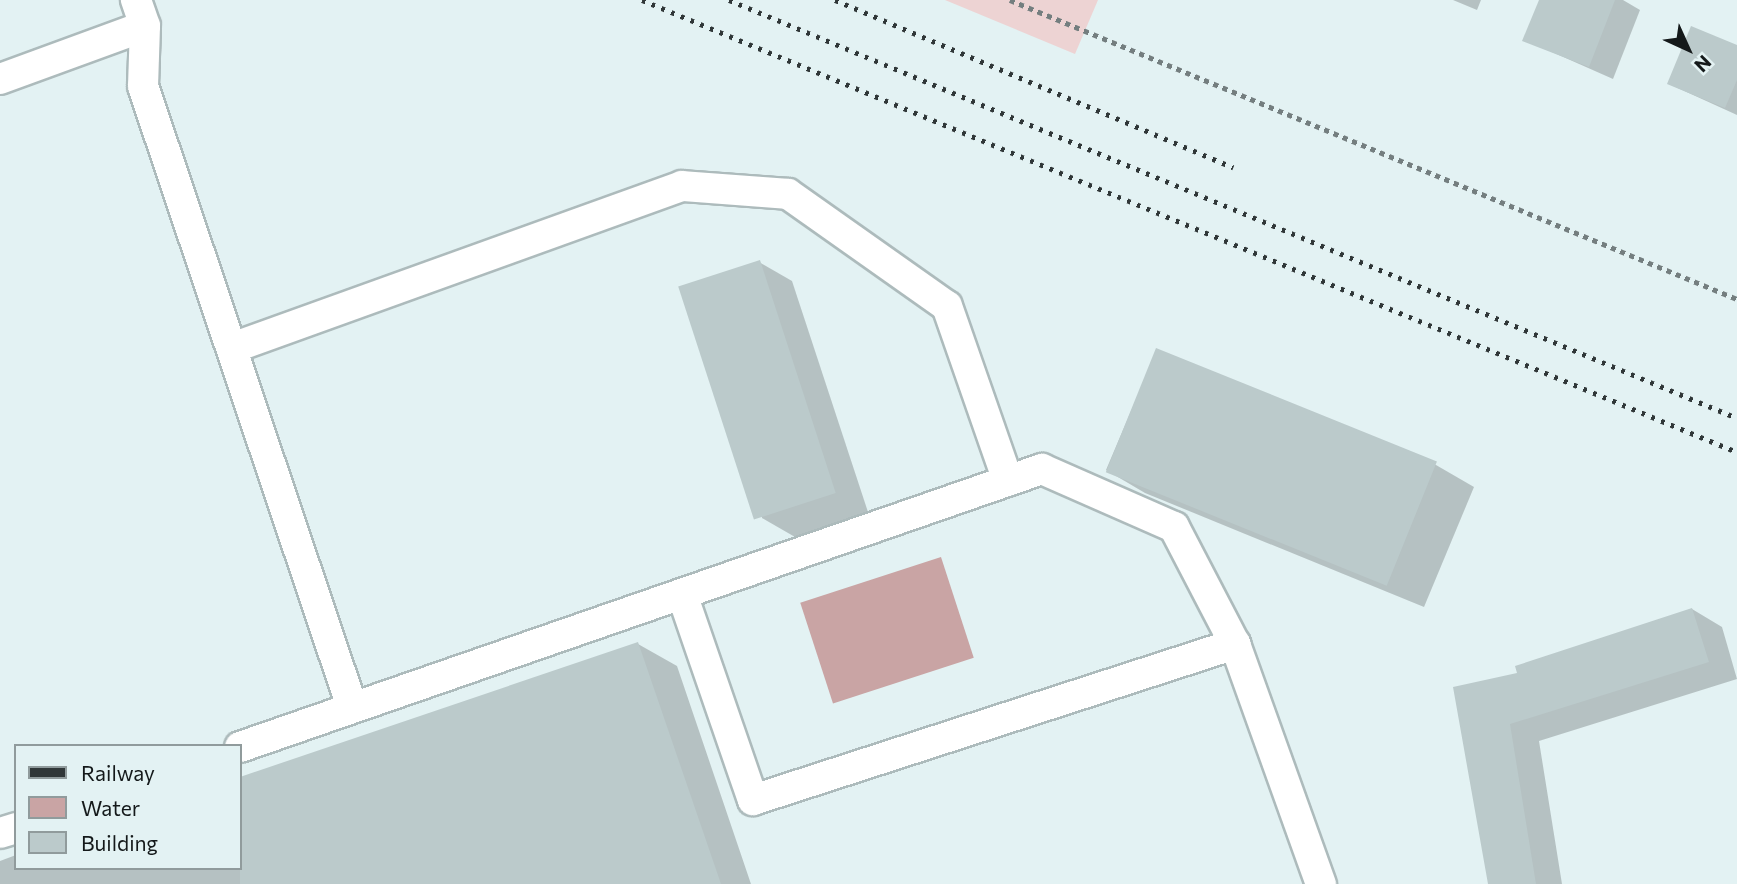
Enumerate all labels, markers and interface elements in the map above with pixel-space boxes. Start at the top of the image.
north arrow [1653,14,1723,84]
text: N [1690,51,1716,77]
legend [14,744,242,870]
text: Railway [81,760,155,785]
text: Water [81,795,140,820]
text: Building [81,830,158,855]

